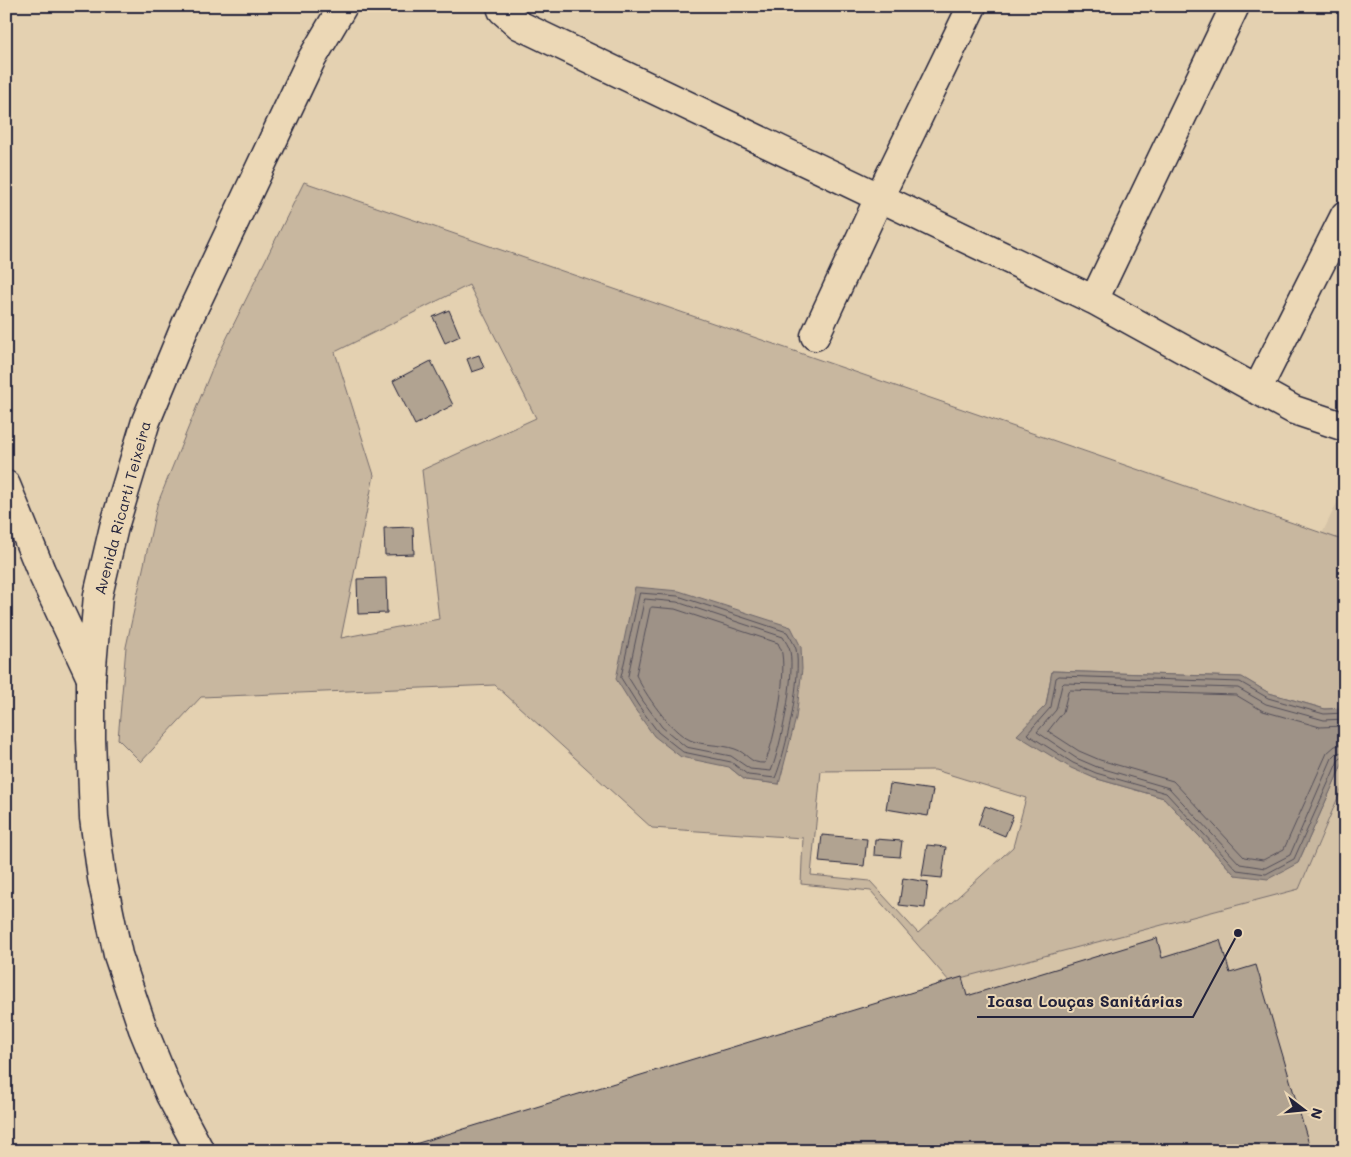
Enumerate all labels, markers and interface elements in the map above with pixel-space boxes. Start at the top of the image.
street label: Avenida Ricarti Teixeira [89,419,155,597]
callout: Icasa Louças Sanitárias [977,986,1193,1017]
text: Icasa Louças Sanitárias [987,990,1183,1011]
north arrow [1278,1084,1328,1134]
text: N [1306,1106,1328,1121]

